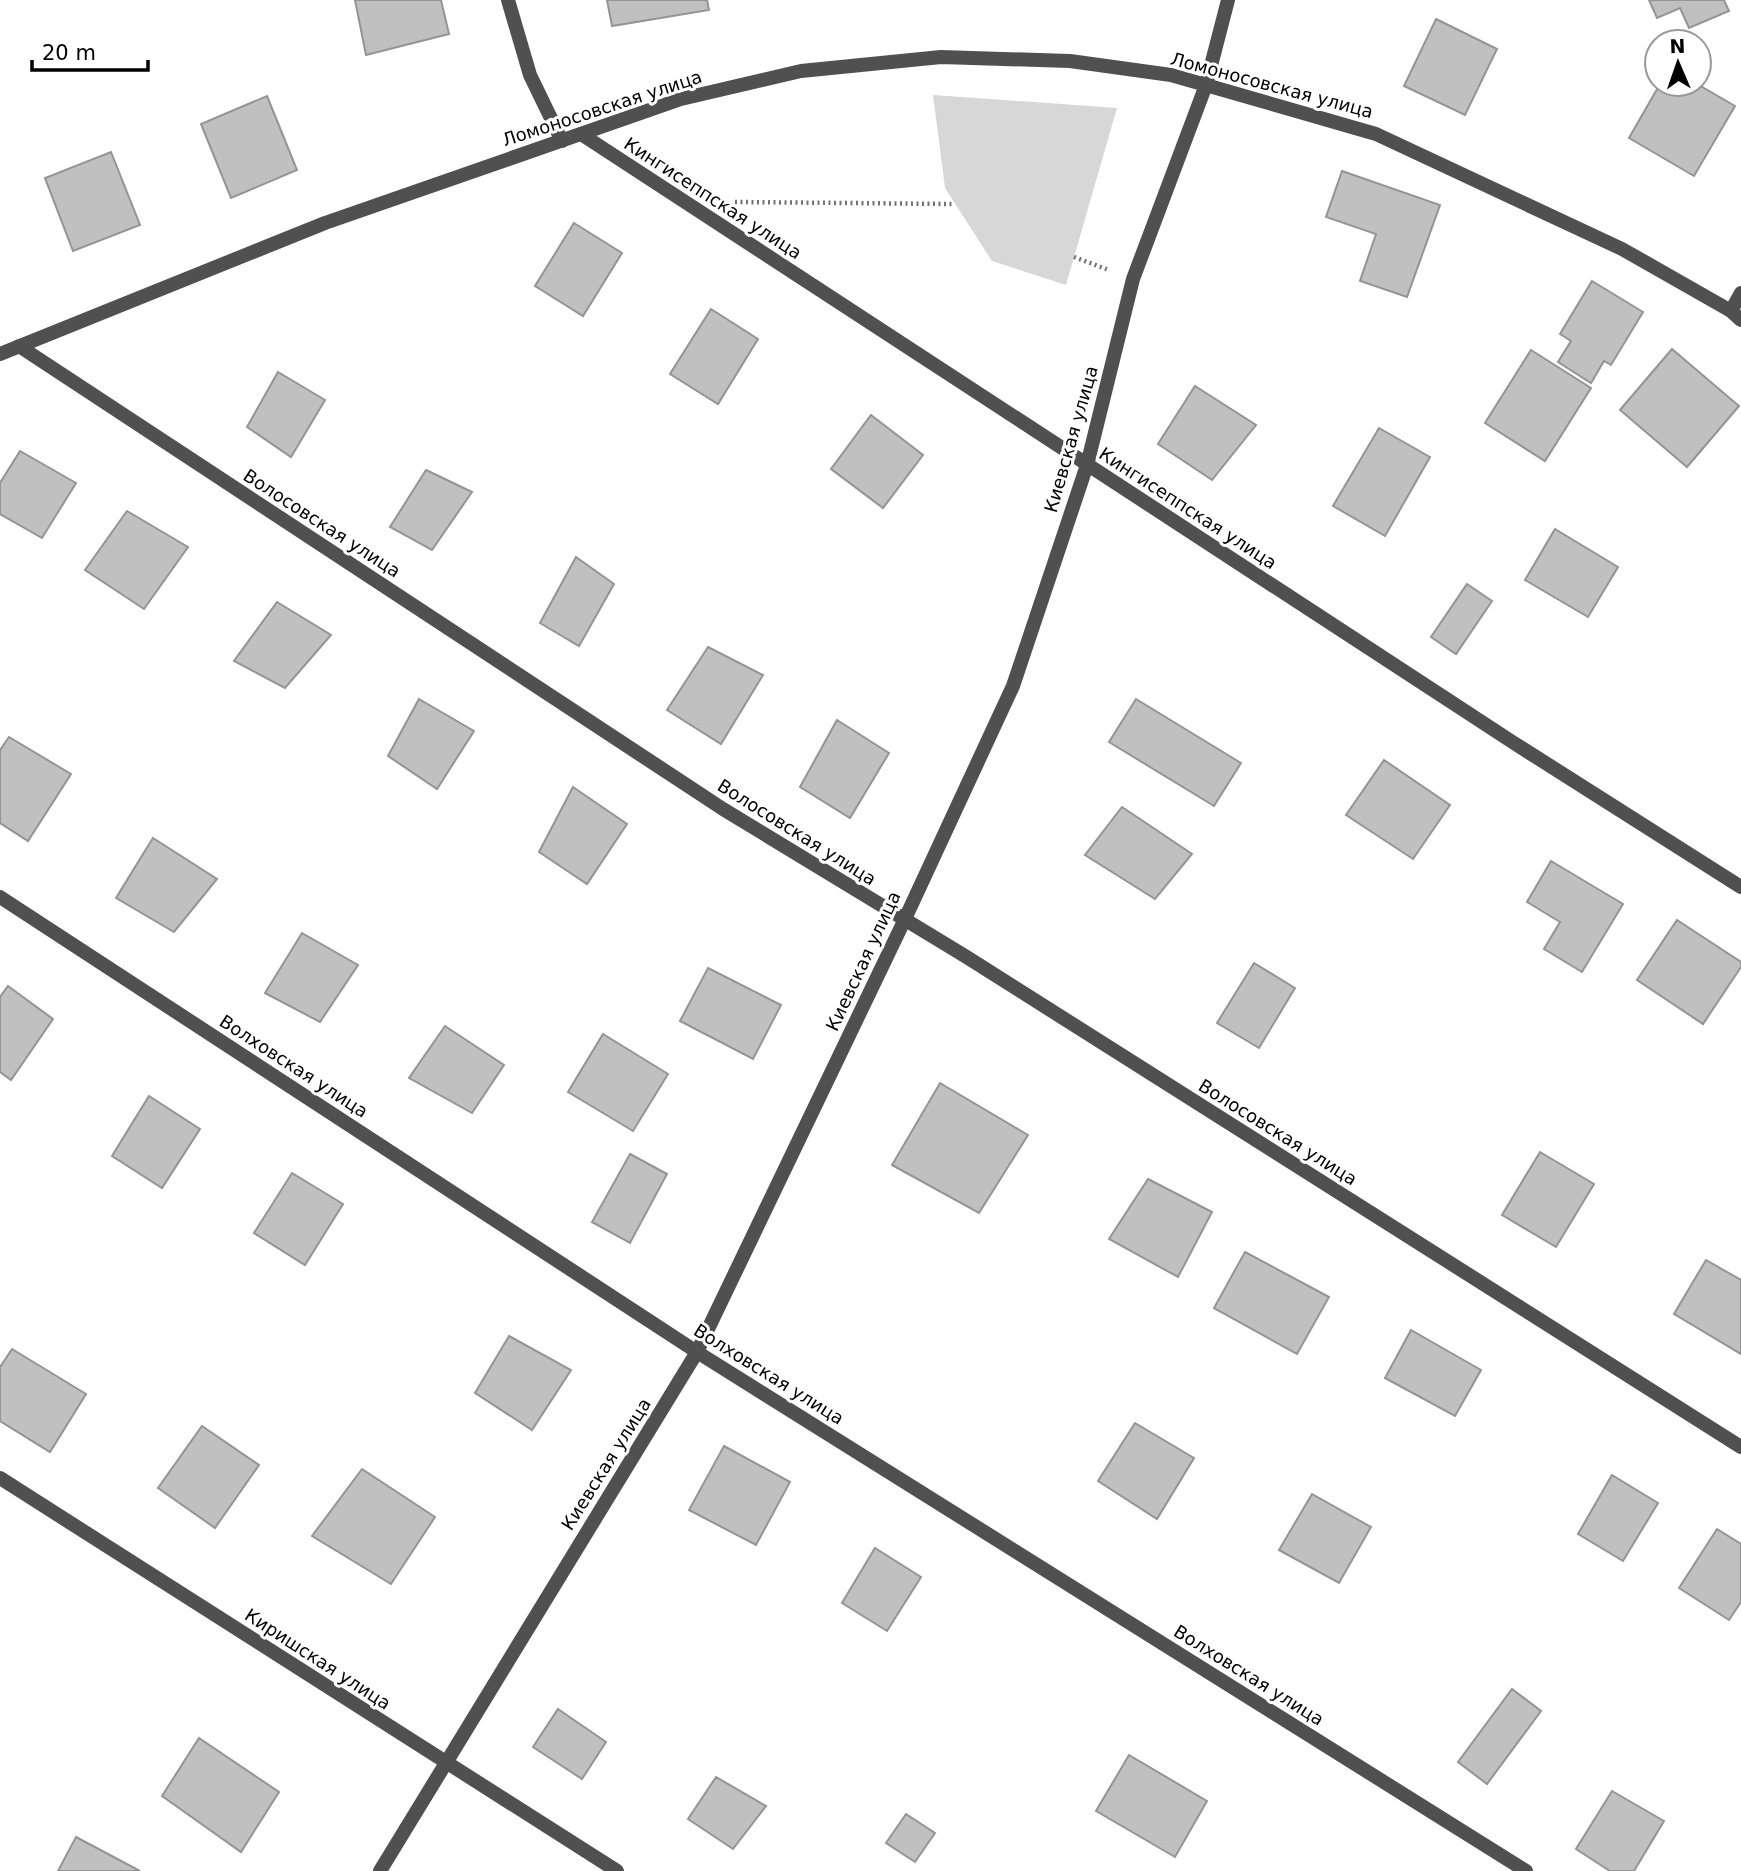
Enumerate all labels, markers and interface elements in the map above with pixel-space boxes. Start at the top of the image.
scale bar [32,28,147,72]
north arrow [1643,28,1713,98]
text: N [1669,35,1686,57]
text: 20 m [42,41,96,65]
street label: Ломоносовская улица [1168,48,1376,122]
street label: Ломоносовская улица [499,66,705,150]
street label: Кингисеппская улица [620,133,806,263]
street label: Киевская улица [1040,363,1102,515]
street label: Кингисеппская улица [1095,443,1281,573]
street label: Волосовская улица [240,464,404,582]
street label: Волосовская улица [714,775,880,889]
street label: Киевская улица [821,888,905,1034]
street label: Волховская улица [216,1010,372,1122]
street label: Волосовская улица [1195,1075,1361,1189]
street label: Волховская улица [690,1319,848,1429]
street label: Киевская улица [557,1394,655,1534]
street label: Киришская улица [241,1604,395,1714]
street label: Волховская улица [1170,1620,1328,1730]

